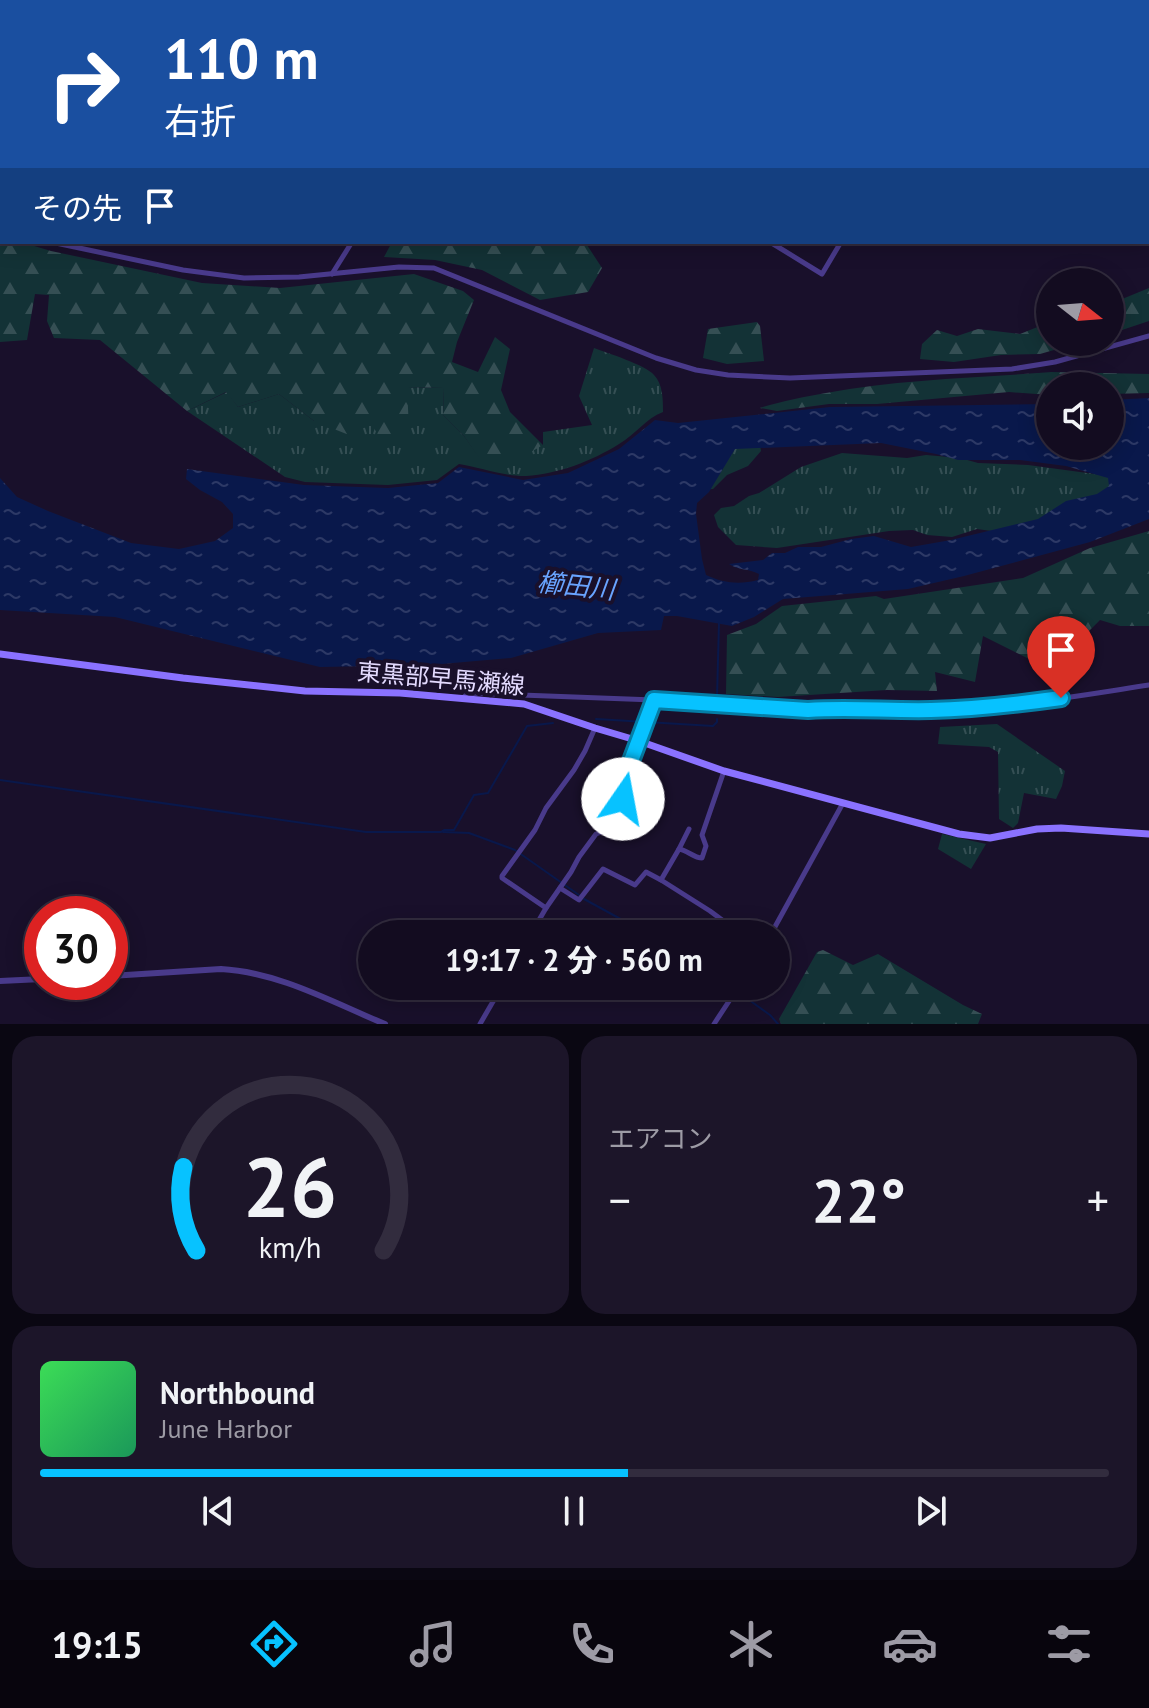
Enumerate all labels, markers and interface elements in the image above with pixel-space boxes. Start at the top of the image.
text: 110 m [164,22,319,94]
icon: right [32,32,136,136]
text: 右折 [164,97,236,144]
icon: arrive [138,184,182,228]
text: その先 [32,188,122,227]
north arrow [1036,268,1124,356]
map controls [1036,268,1124,460]
button: sound [1036,372,1124,460]
water label: 櫛田川 [536,565,620,606]
pin [1027,616,1095,698]
icon: arrive [1039,628,1083,672]
street label: 東黒部早馬瀬線 [356,656,526,701]
position arrow [581,757,665,841]
speed limit sign: 30 [24,896,128,1000]
text: 19:17 · 2 分 · 560 m [445,940,703,979]
text: エアコン [609,1122,713,1155]
text: 26 [243,1132,337,1240]
text: 22° [812,1161,906,1239]
text: − [609,1171,631,1228]
text: + [1087,1171,1109,1228]
text: km/h [259,1229,322,1266]
text: Northbound [160,1373,315,1412]
text: June Harbor [160,1412,292,1445]
icon: previous [196,1489,240,1533]
icon: pause [552,1489,596,1533]
icon: next [909,1489,953,1533]
icon: directions [246,1616,302,1672]
icon: music [405,1616,461,1672]
icon: phone [564,1616,620,1672]
icon: climate [723,1616,779,1672]
icon: car [882,1616,938,1672]
icon: filters [1041,1616,1097,1672]
text: 19:15 [52,1621,143,1668]

